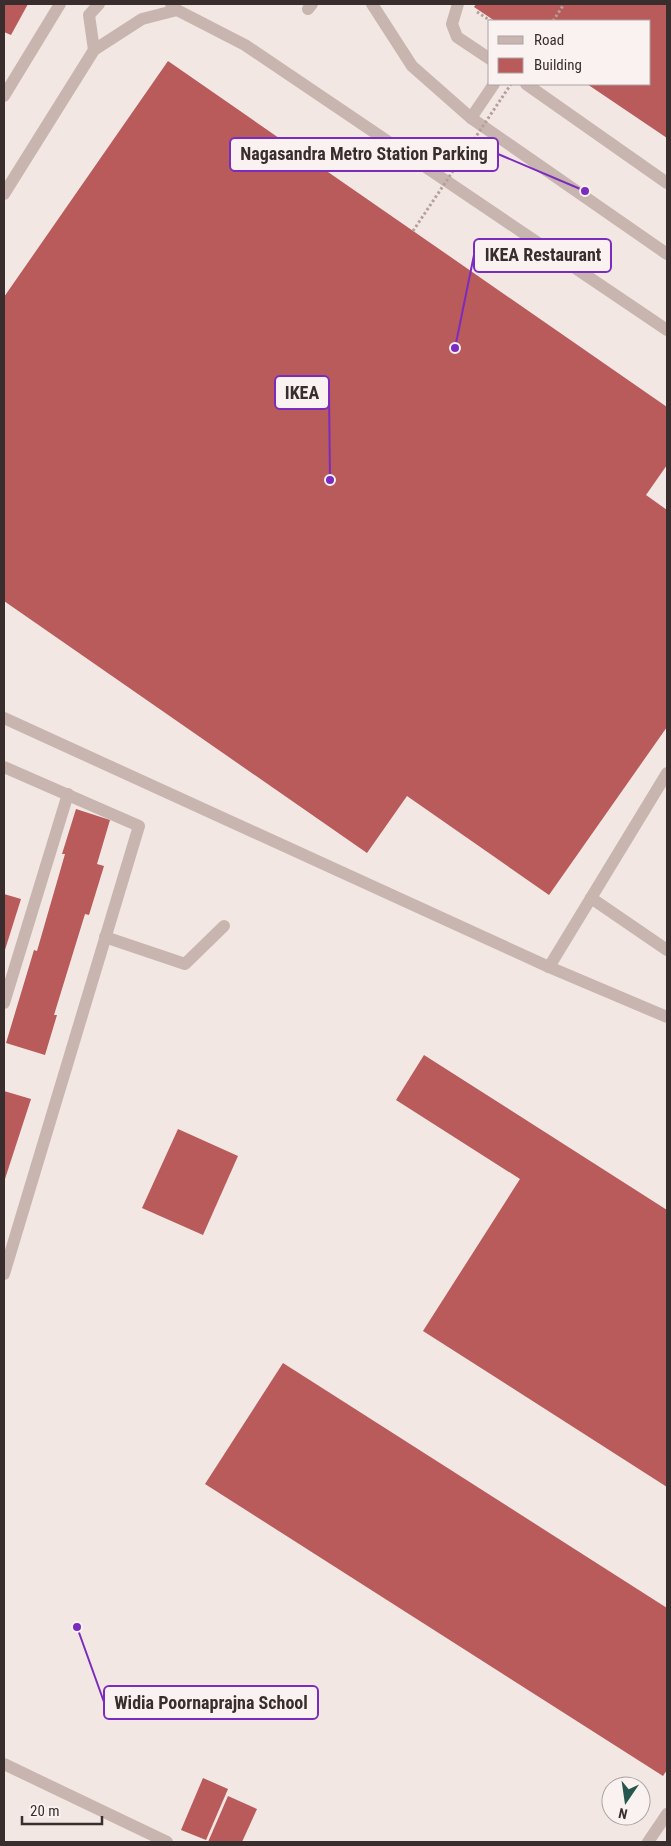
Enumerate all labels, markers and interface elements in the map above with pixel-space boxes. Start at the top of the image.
legend [488,20,651,85]
text: Road [534,31,564,49]
text: Building [534,56,582,74]
callout: Nagasandra Metro Station Parking [230,138,498,171]
text: Nagasandra Metro Station Parking [240,143,488,164]
callout: IKEA Restaurant [474,239,611,272]
text: IKEA Restaurant [485,244,602,265]
callout: IKEA [275,376,329,409]
text: IKEA [285,382,319,403]
callout: Widia Poornaprajna School [104,1686,318,1719]
text: Widia Poornaprajna School [114,1692,308,1713]
north arrow [601,1776,651,1826]
scale bar [22,1794,102,1826]
text: 20 m [30,1802,60,1820]
text: N [617,1805,629,1822]

